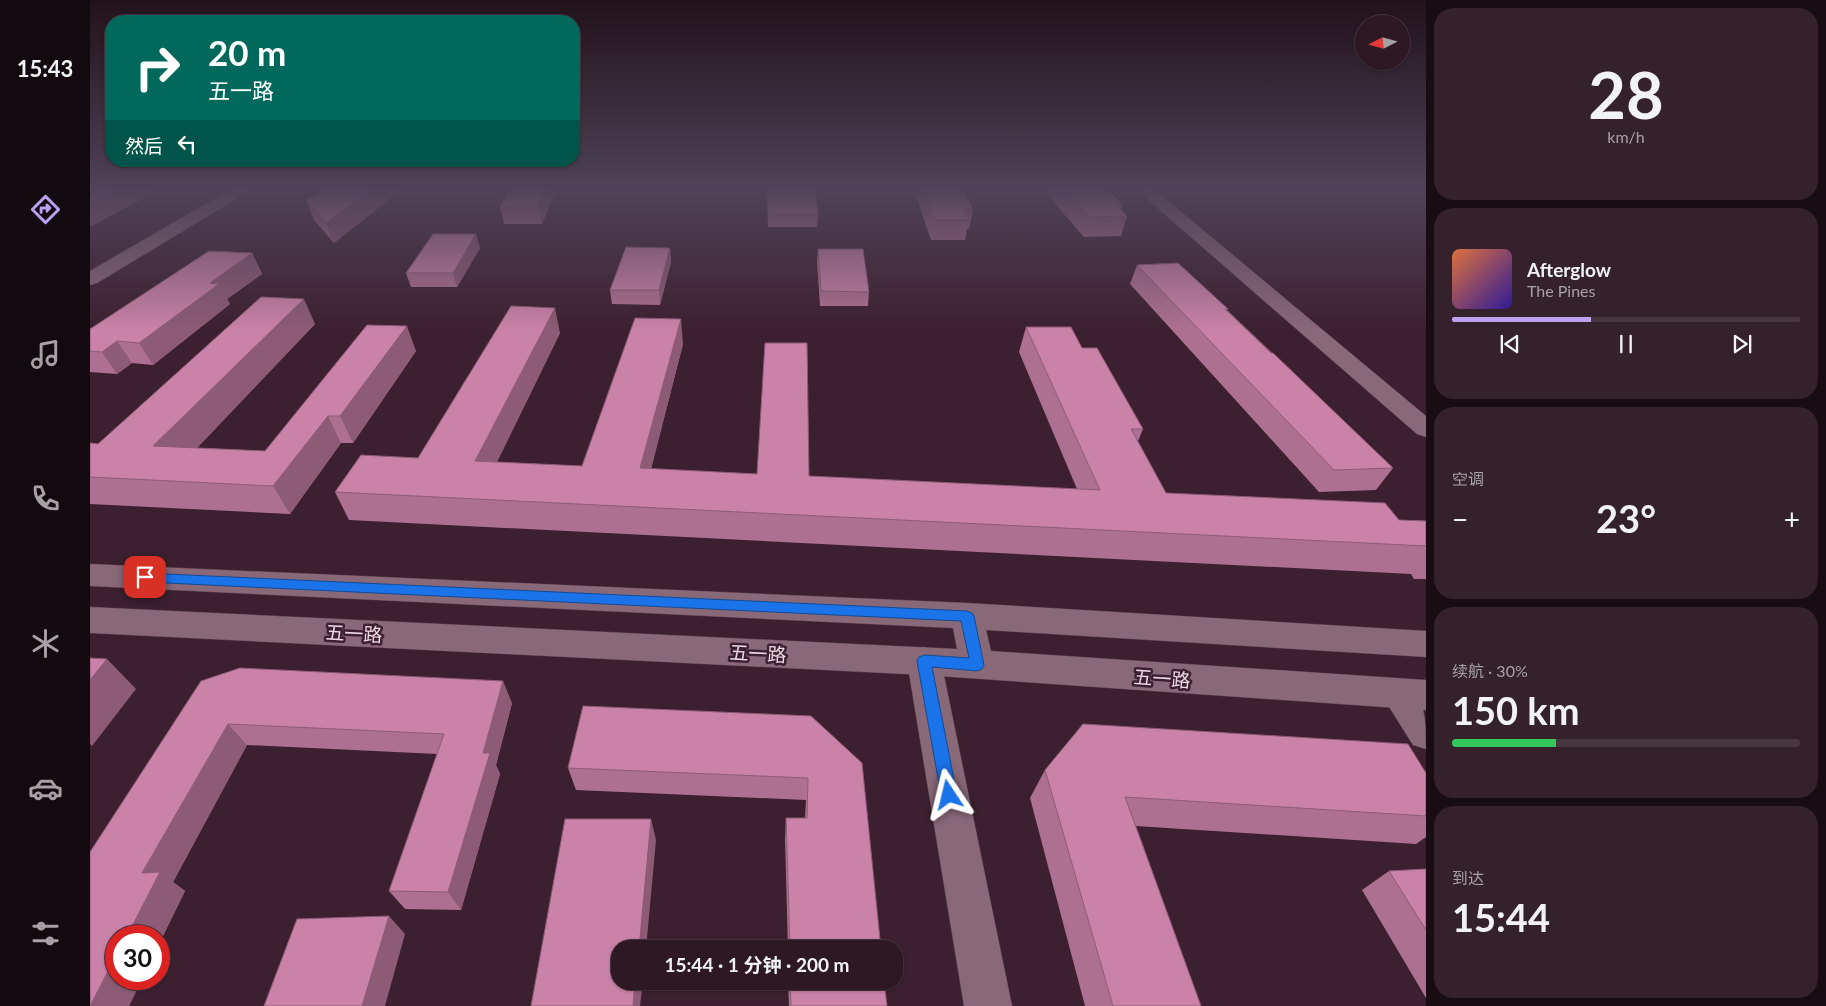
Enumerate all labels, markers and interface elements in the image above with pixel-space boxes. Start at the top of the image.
north arrow [1355,15,1410,70]
map controls [1355,15,1410,70]
text: 20 m [208,31,286,73]
icon: right [125,35,190,100]
text: 15:43 [17,55,73,82]
text: 28 [1588,55,1664,133]
text: 五一路 [208,77,274,104]
text: km/h [1607,127,1645,146]
icon: left [173,130,201,158]
text: 然后 [125,134,163,157]
icon: directions [28,192,63,227]
text: Afterglow [1527,258,1611,281]
text: The Pines [1527,281,1596,300]
icon: previous [1496,330,1524,358]
icon: pause [1612,330,1640,358]
icon: next [1728,330,1756,358]
icon: music [28,337,63,372]
text: 空调 [1452,469,1484,488]
icon: phone [28,481,63,516]
text: 23° [1596,495,1656,541]
text: − [1452,502,1468,536]
text: + [1784,502,1800,536]
pin [124,556,166,598]
icon: arrive [131,563,159,591]
street label: 五一路 [325,620,383,646]
icon: climate [28,626,63,661]
street label: 五一路 [729,640,787,666]
text: 续航 · 30% [1452,661,1528,680]
street label: 五一路 [1133,665,1191,691]
text: 150 km [1452,687,1580,733]
position arrow [922,768,974,820]
icon: car [28,771,63,806]
text: 到达 [1452,868,1484,887]
text: 15:44 [1452,894,1550,940]
icon: filters [28,916,63,951]
speed limit sign: 30 [105,925,170,990]
text: 15:44 · 1 分钟 · 200 m [664,953,850,976]

